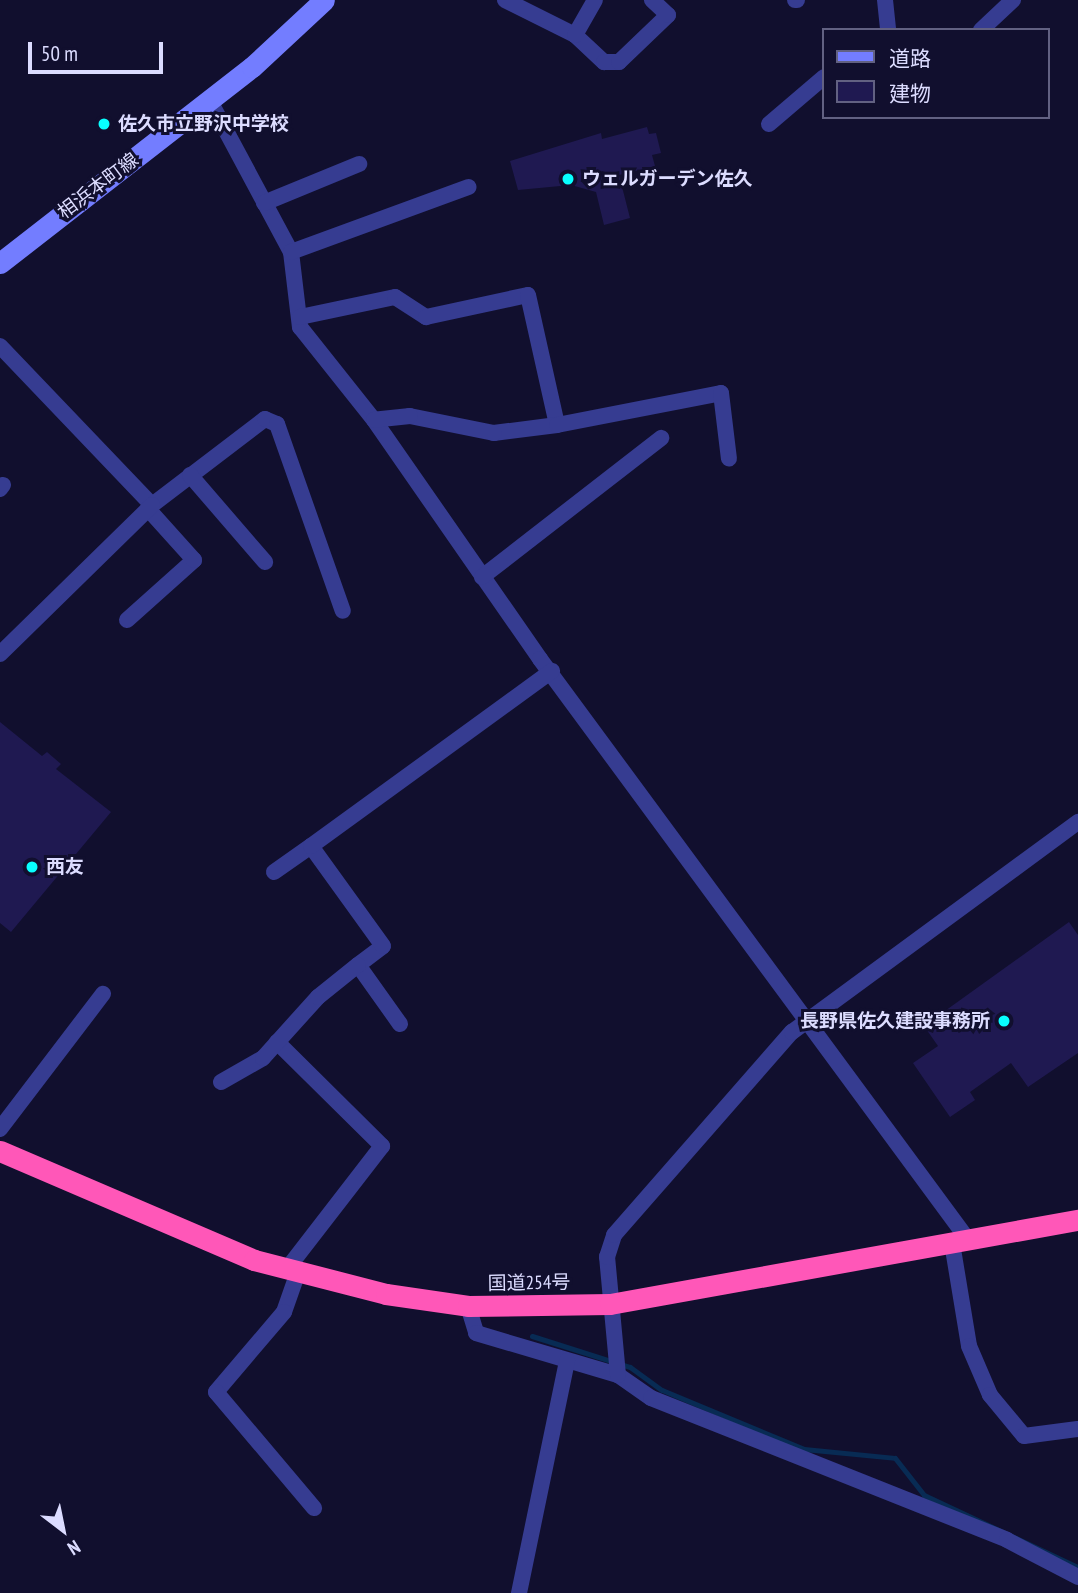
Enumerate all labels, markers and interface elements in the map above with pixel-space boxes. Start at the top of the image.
scale bar [32,28,166,72]
legend [822,28,1050,119]
text: 50 m [41,40,78,67]
text: 道路 [889,45,931,72]
text: 建物 [889,80,931,107]
place label: 佐久市立野沢中学校 [118,113,289,135]
marker: 佐久市立野沢中学校 [96,116,112,132]
street label: 相浜本町線 [53,148,143,224]
place label: ウェルガーデン佐久 [582,168,753,190]
marker: ウェルガーデン佐久 [560,171,576,187]
place label: 西友 [46,856,84,878]
marker: 西友 [24,859,40,875]
place label: 長野県佐久建設事務所 [800,1010,990,1032]
marker: 長野県佐久建設事務所 [996,1013,1012,1029]
street label: 国道254号 [487,1271,571,1295]
north arrow [28,1495,98,1565]
text: N [63,1535,85,1561]

